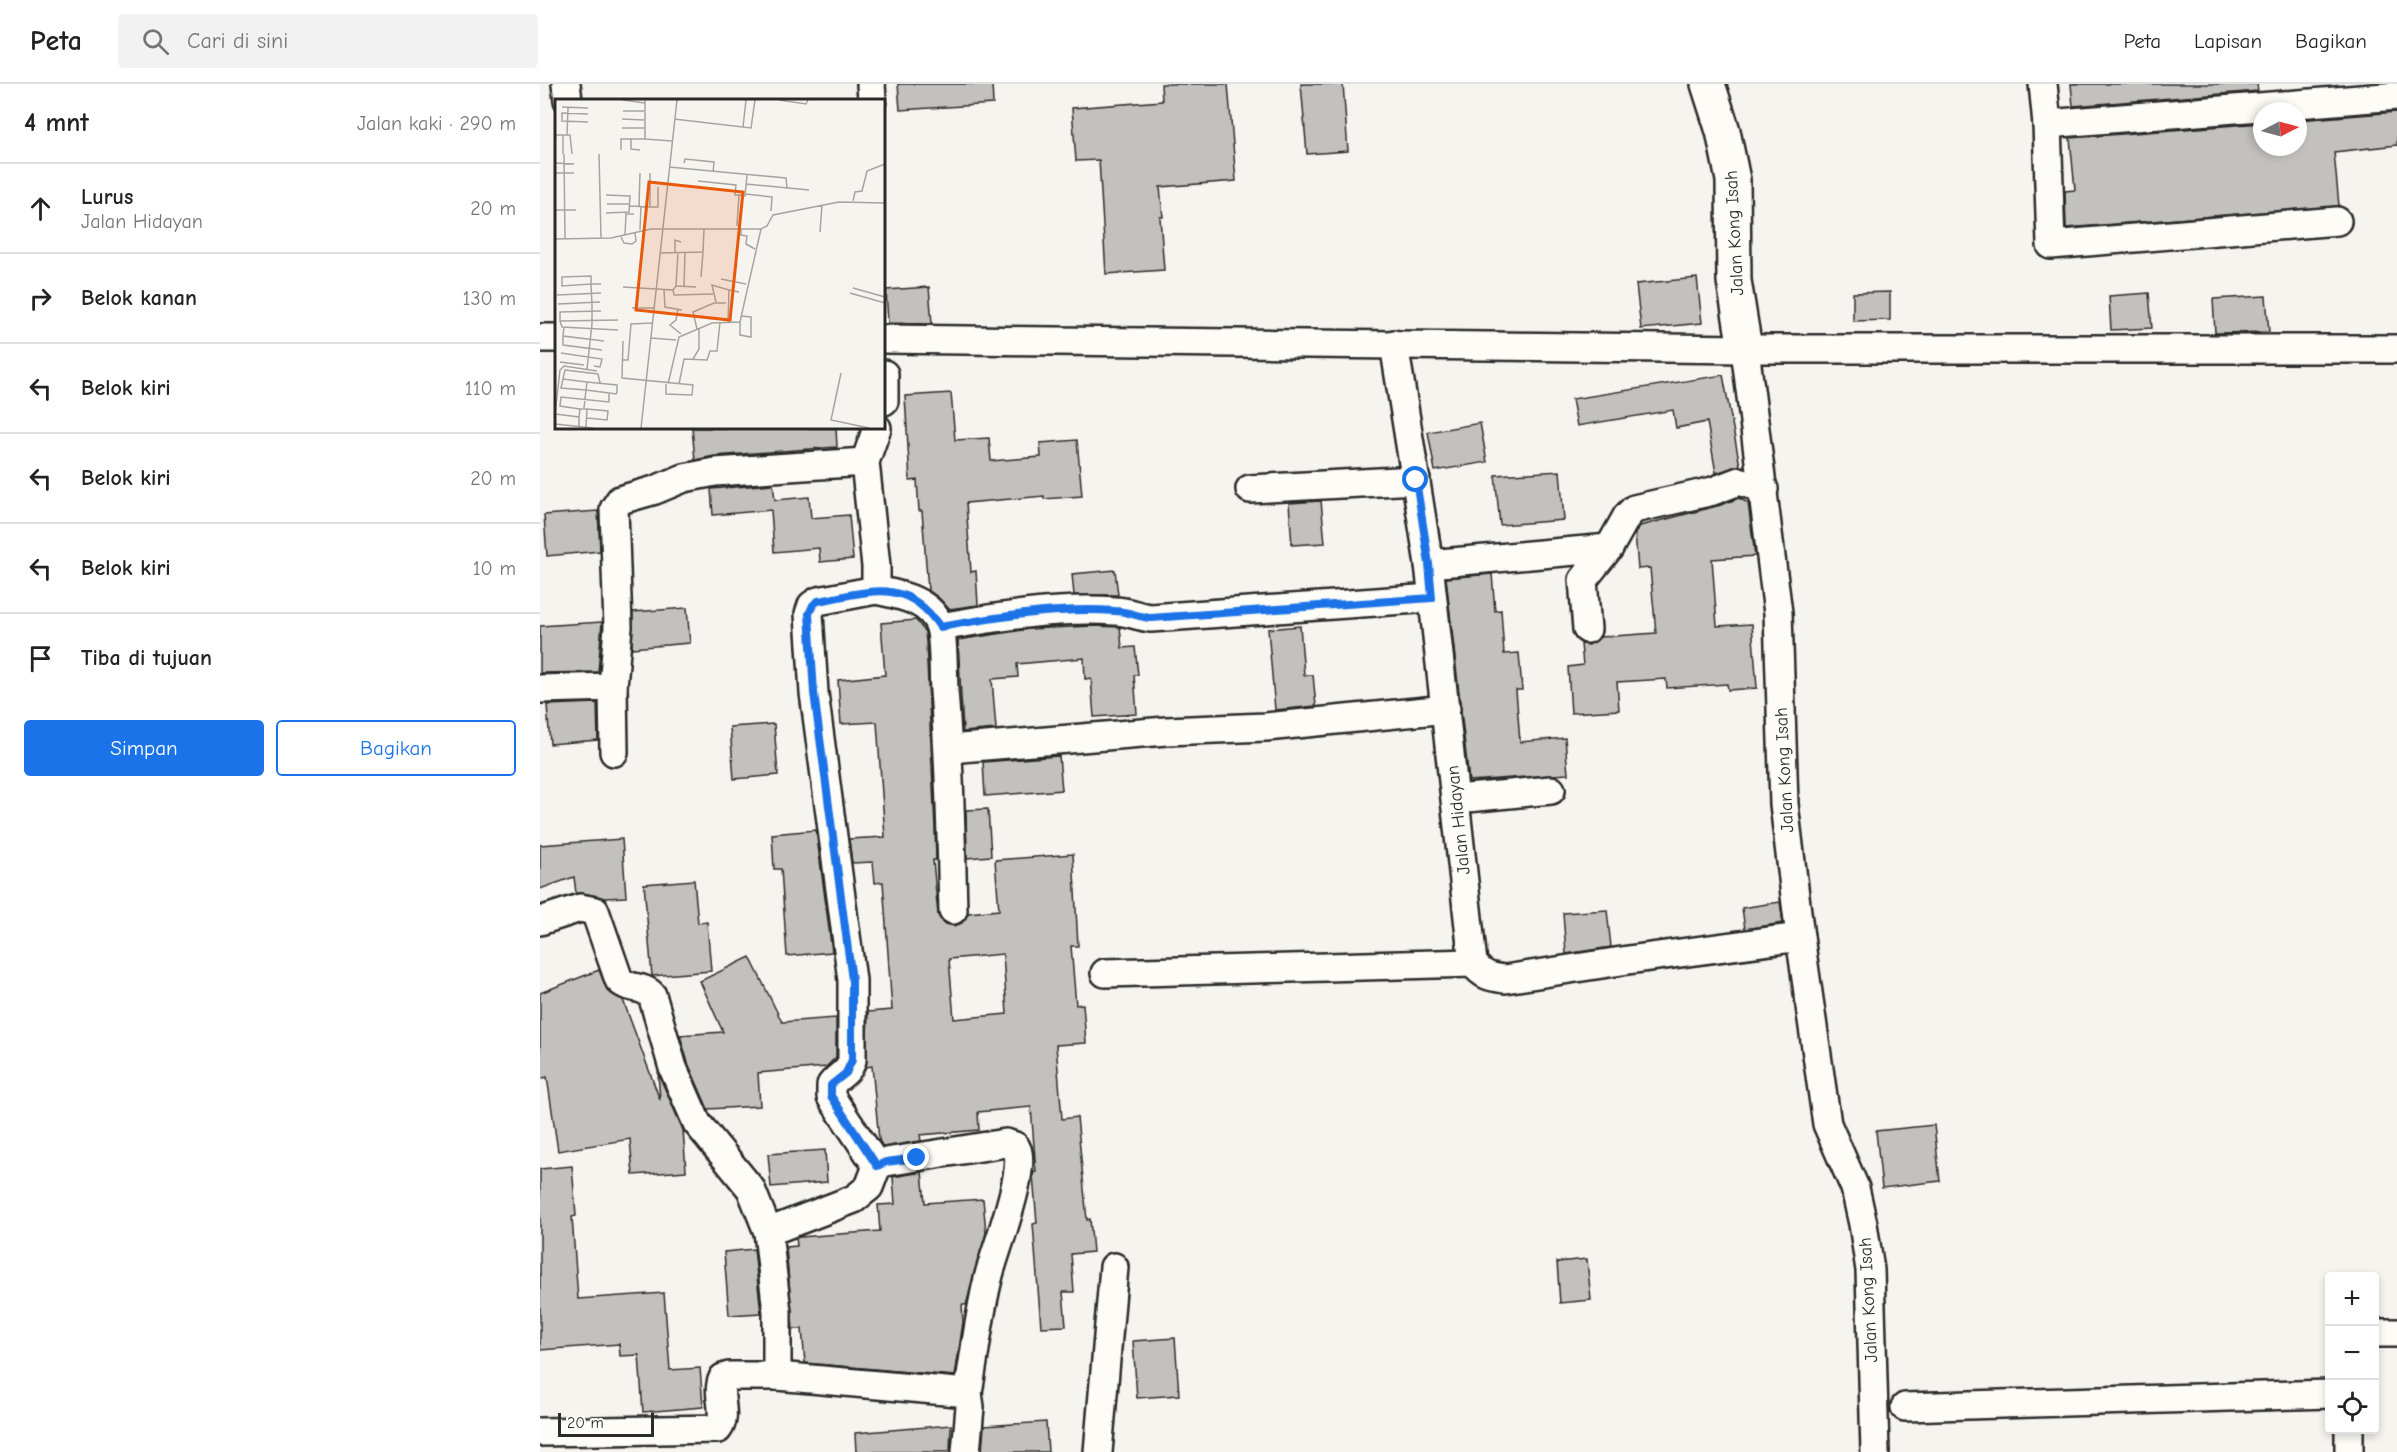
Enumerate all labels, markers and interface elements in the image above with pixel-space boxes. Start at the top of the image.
search box [118,14,538,68]
text: Peta [30,25,82,57]
icon: search [139,25,172,58]
text: Cari di sini [187,28,288,54]
text: Peta [2123,29,2161,53]
text: Lapisan [2194,29,2262,53]
text: Bagikan [2295,29,2367,53]
inset map [555,99,885,429]
north arrow [2253,102,2307,156]
text: 4 mnt [24,108,89,138]
text: Jalan kaki · 290 m [357,112,516,135]
street label: Jalan Kong Isah [1721,170,1748,296]
text: Lurus [81,184,133,210]
icon: ahead [24,192,57,225]
text: 20 m [470,197,516,220]
text: Jalan Hidayan [81,210,203,233]
icon: right [24,282,57,315]
text: Belok kanan [81,285,197,311]
text: 130 m [463,287,516,310]
icon: left [24,372,57,405]
text: Belok kiri [81,375,171,401]
text: 110 m [465,377,516,400]
icon: left [24,462,57,495]
text: Belok kiri [81,465,171,491]
route start [1402,466,1428,492]
text: 20 m [470,467,516,490]
icon: left [24,552,57,585]
text: Belok kiri [81,555,171,581]
text: 10 m [473,557,516,580]
icon: arrive [24,642,57,675]
text: Tiba di tujuan [81,645,212,671]
street label: Jalan Kong Isah [1771,707,1798,833]
button: Simpan [24,720,264,776]
button: Bagikan [276,720,516,776]
street label: Jalan Hidayan [1442,764,1475,876]
route end [903,1144,929,1170]
street label: Jalan Kong Isah [1855,1237,1882,1363]
map controls [2325,1272,2379,1434]
button: + [2325,1272,2379,1326]
button: − [2325,1326,2379,1380]
button: locate [2325,1380,2379,1434]
scale bar [558,1410,654,1438]
text: 20 m [567,1414,604,1432]

